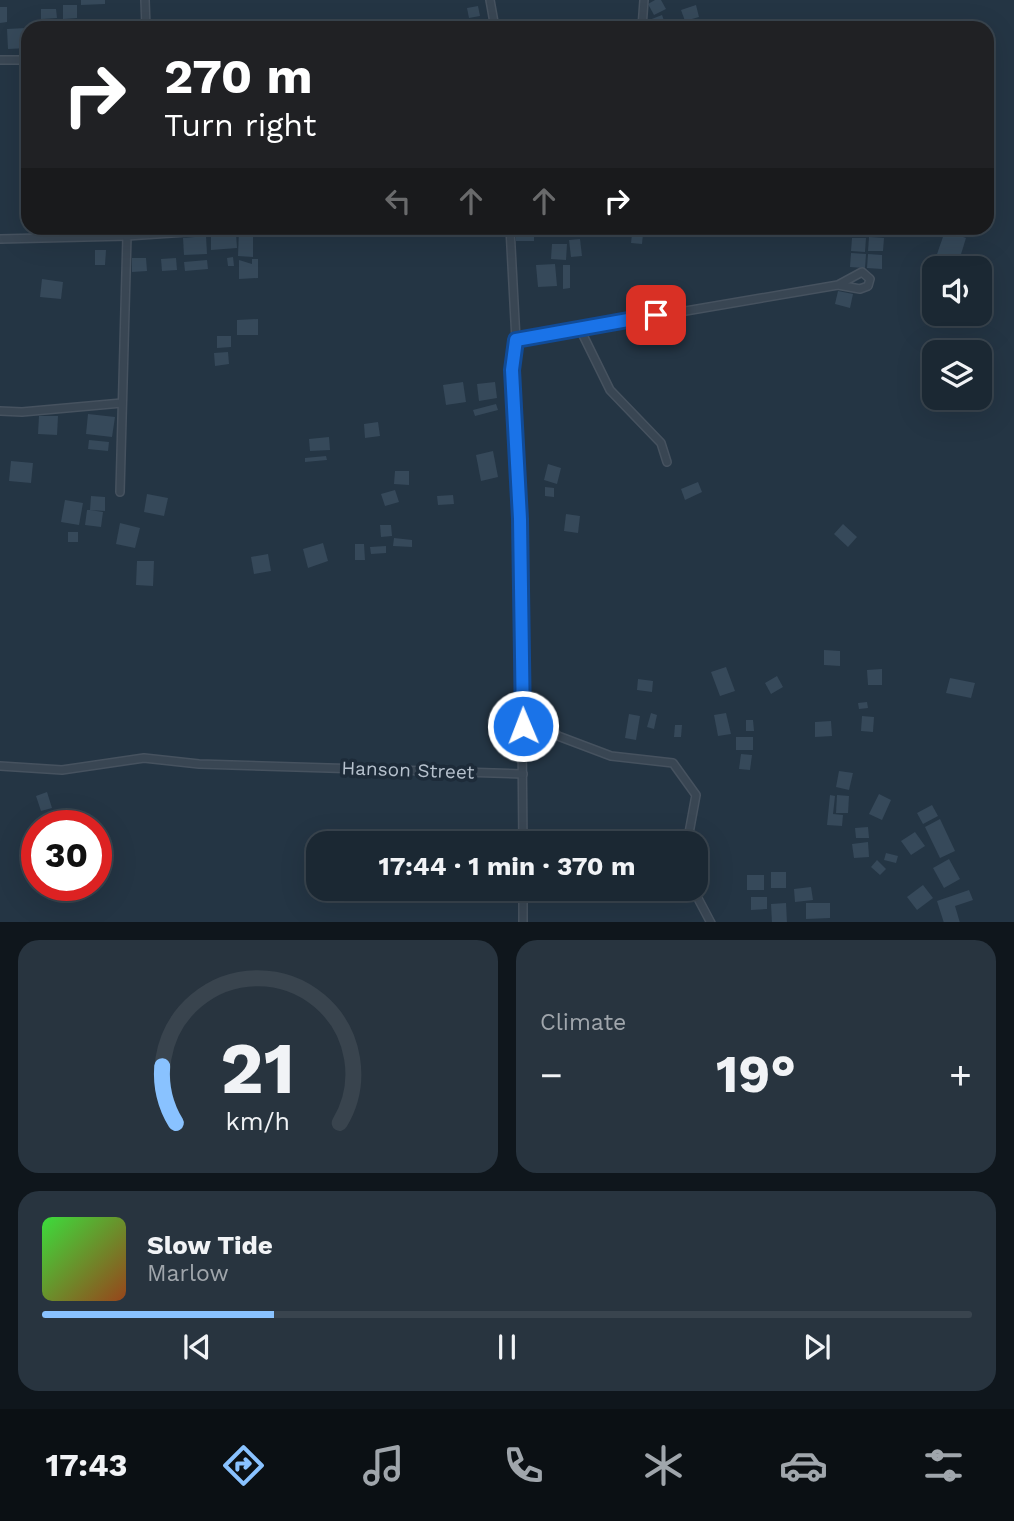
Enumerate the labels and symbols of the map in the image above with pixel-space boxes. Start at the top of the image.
pin [626,285,686,345]
position arrow [486,689,560,763]
street label: Hanson Street [341,756,475,784]
speed limit sign: 30 [21,810,112,901]

